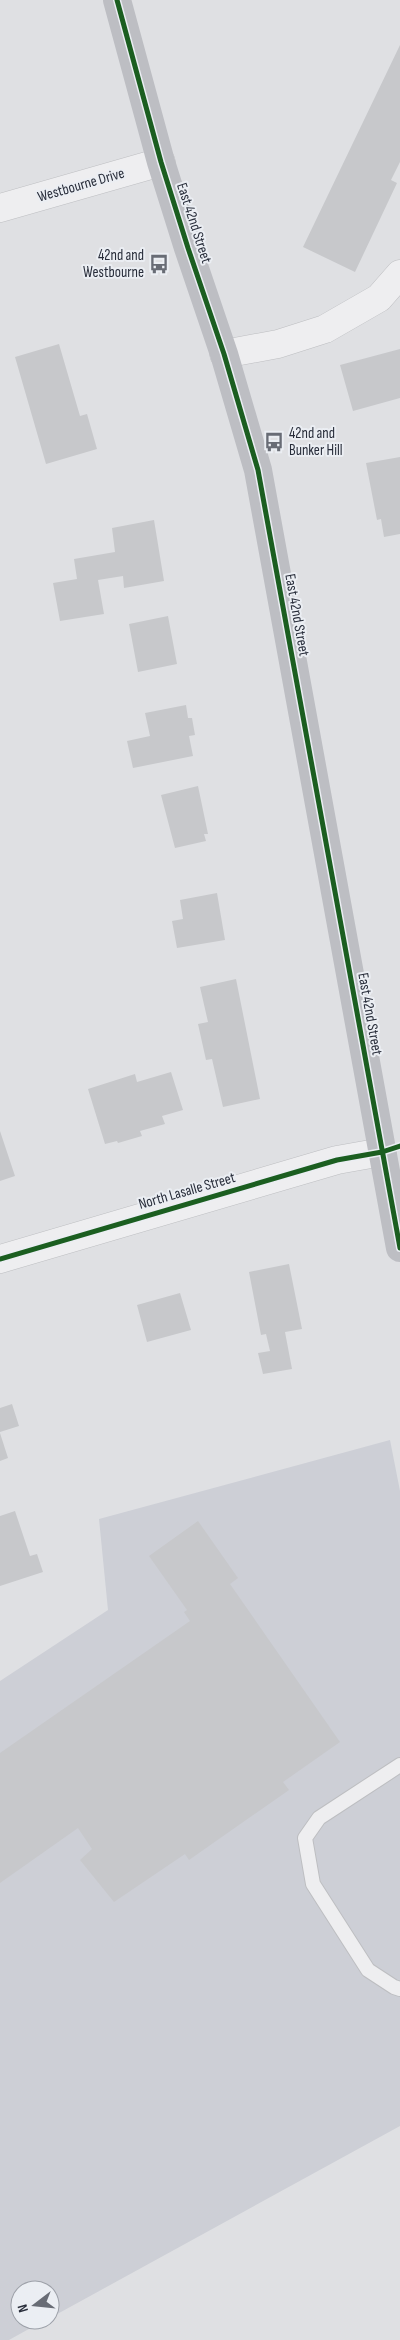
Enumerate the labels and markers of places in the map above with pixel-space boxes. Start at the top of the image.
place label: 42nd and Westbourne [83,246,144,282]
bus stop icon: 42nd and Westbourne [148,253,170,275]
place label: 42nd and Bunker Hill [289,424,343,460]
bus stop icon: 42nd and Bunker Hill [263,431,285,453]

